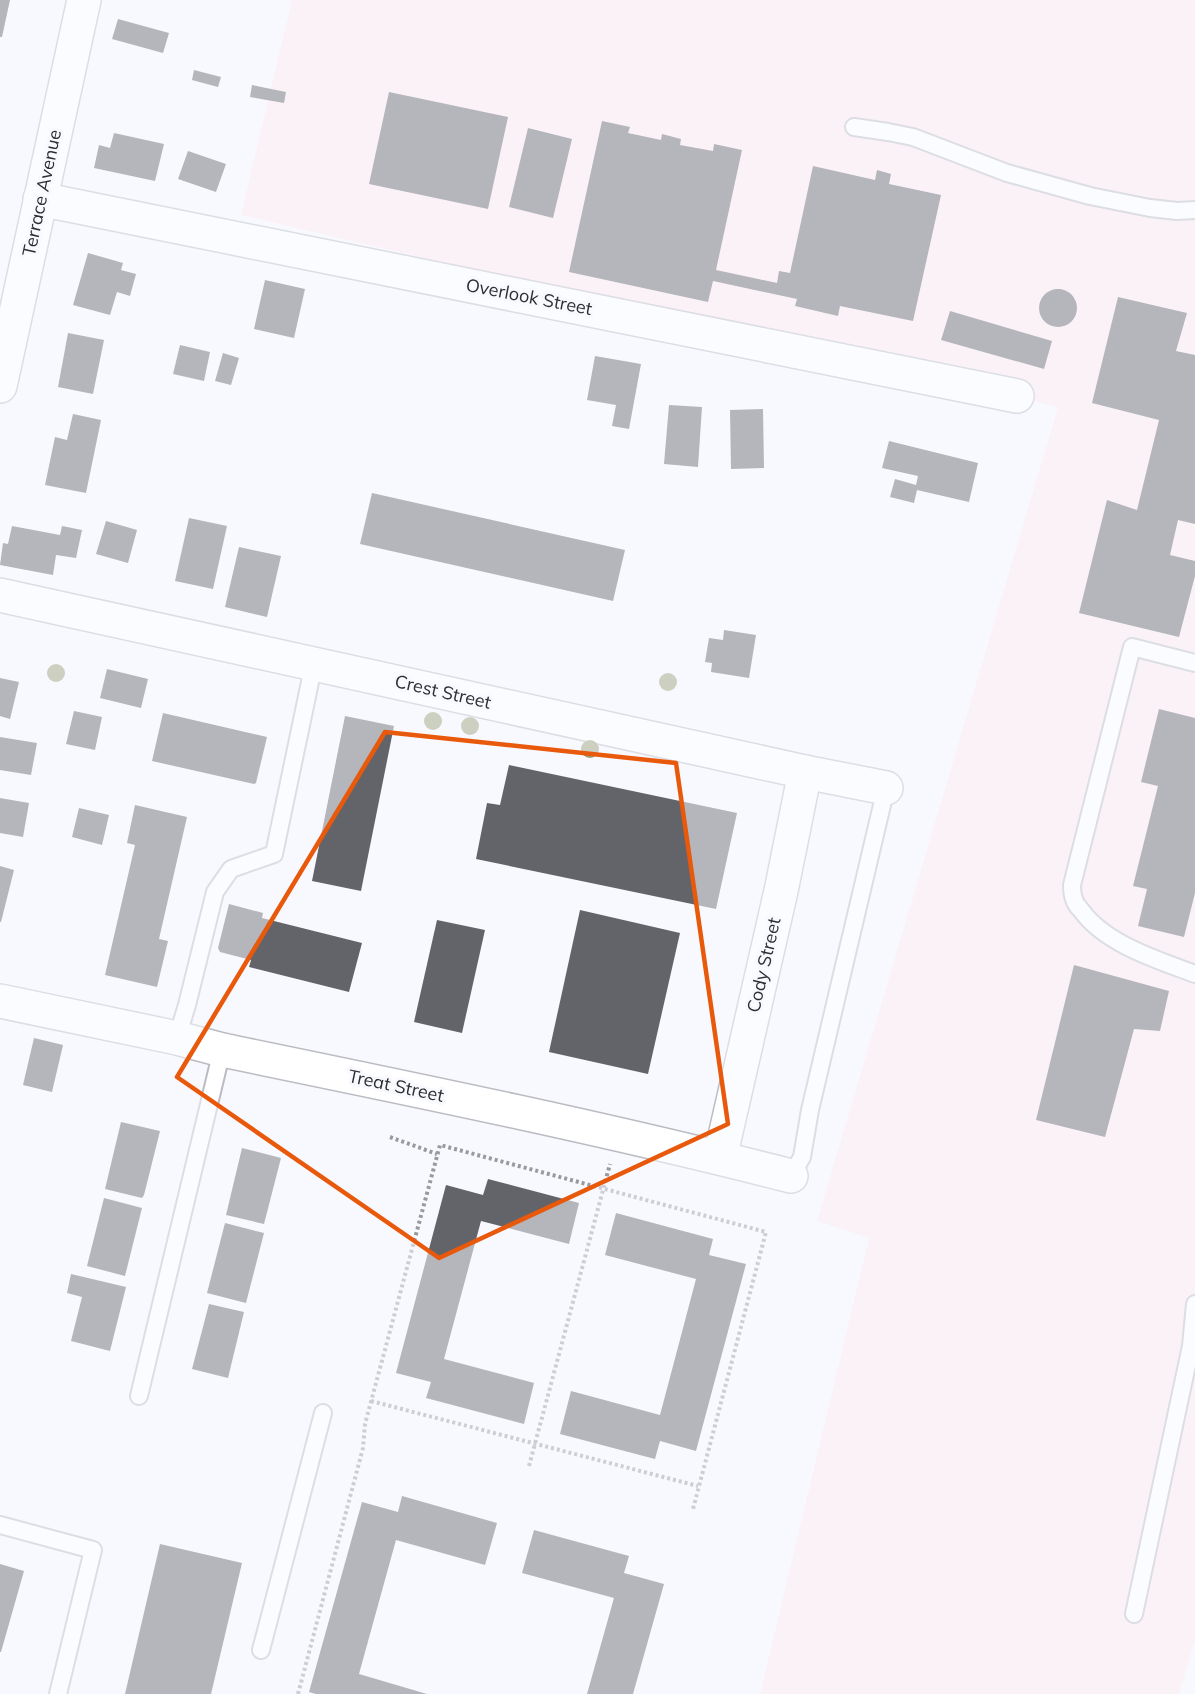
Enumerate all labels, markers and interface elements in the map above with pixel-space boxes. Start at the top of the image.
street label: Terrace Avenue [17,127,66,258]
street label: Overlook Street [464,273,594,320]
street label: Crest Street [393,669,494,714]
street label: Cody Street [741,915,786,1015]
street label: Treat Street [346,1064,446,1107]

